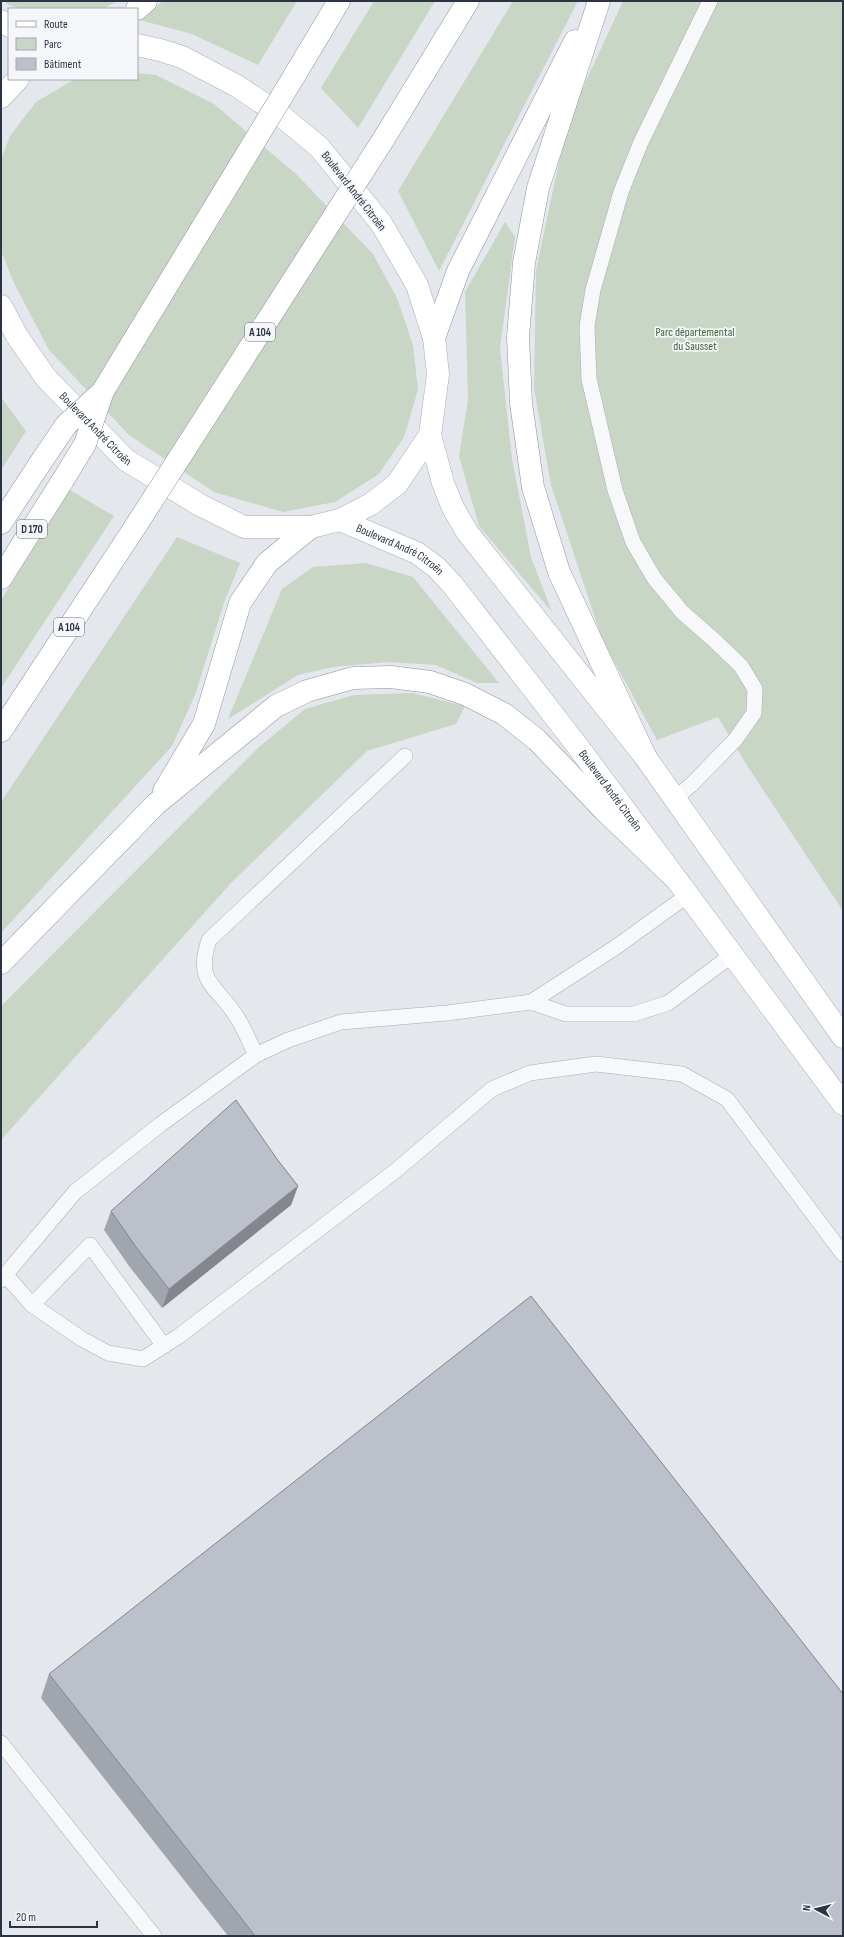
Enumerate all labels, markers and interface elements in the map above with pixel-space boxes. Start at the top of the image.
legend [8,8,138,80]
text: Route [44,17,68,32]
text: Parc [44,37,62,52]
text: Bâtiment [44,57,82,72]
street label: Boulevard André Citroën [318,148,389,234]
road number: A 104 [245,323,275,341]
park label: Parc départemental du Sausset [655,325,735,354]
street label: Boulevard André Citroën [56,389,134,469]
road number: D 170 [17,520,47,538]
street label: Boulevard André Citroën [354,521,447,578]
road number: A 104 [54,618,84,636]
street label: Boulevard André Citroën [575,747,645,834]
north arrow [796,1889,836,1929]
scale bar [10,1903,97,1929]
text: N [800,1904,813,1912]
text: 20 m [16,1910,36,1925]

